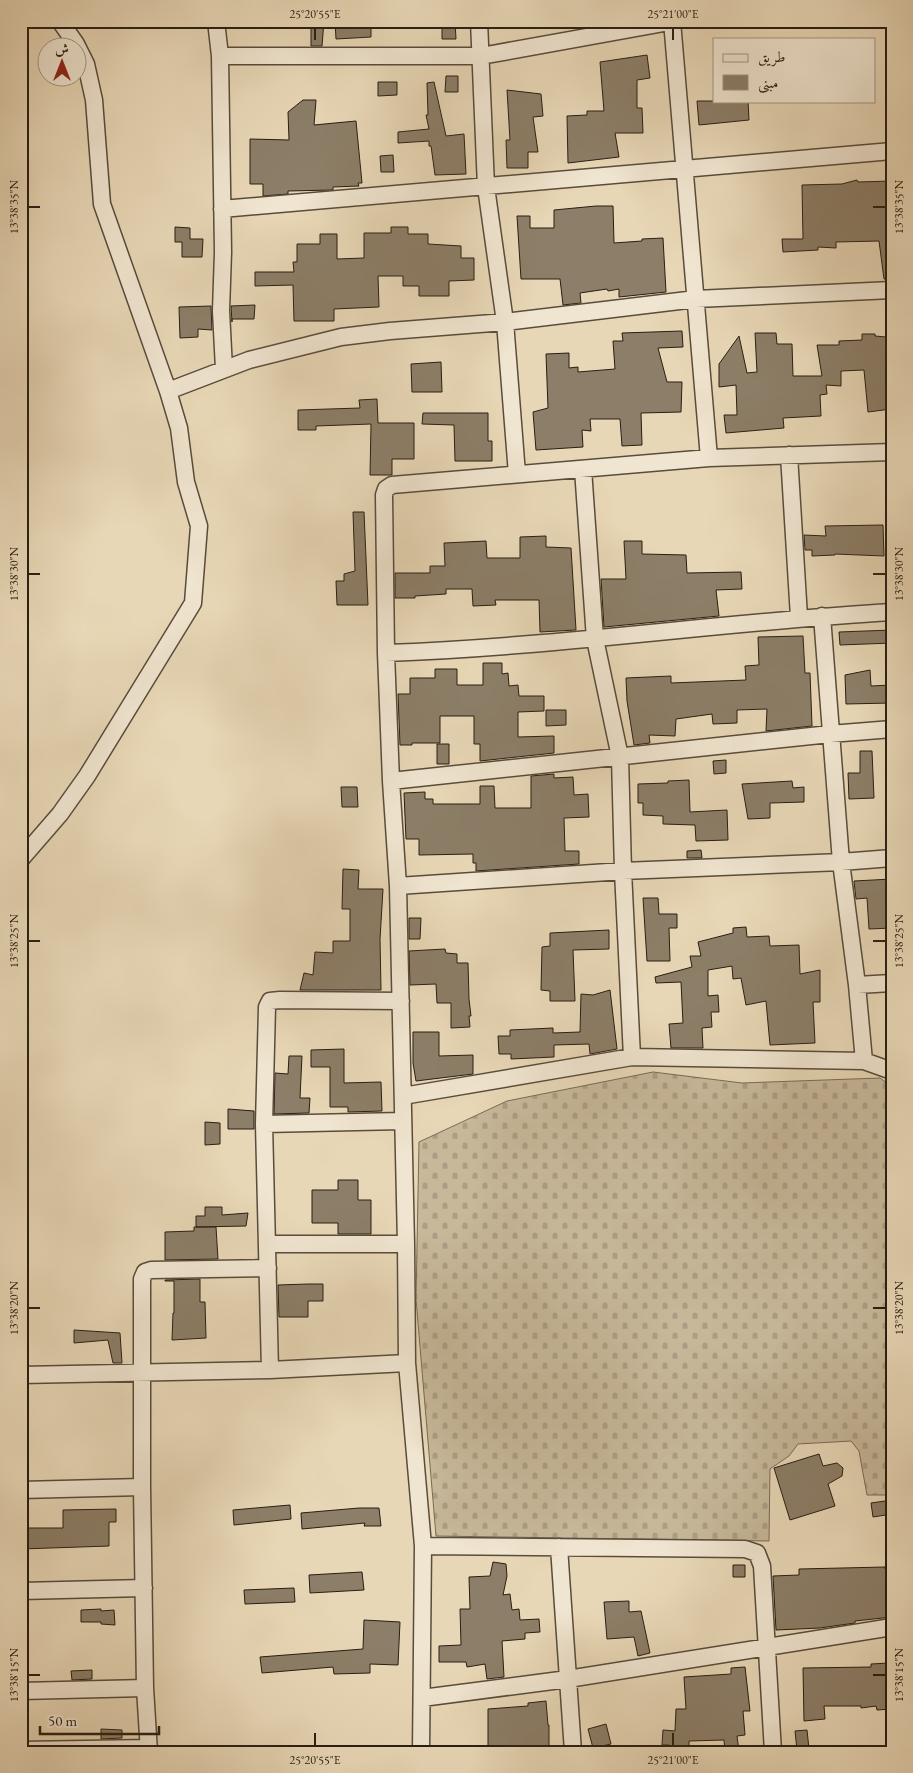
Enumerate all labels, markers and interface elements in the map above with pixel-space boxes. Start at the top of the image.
text: 25°20'55"E [289,6,341,22]
text: 25°21'00"E [647,6,699,22]
north arrow [38,38,88,88]
legend [713,38,876,102]
text: ش [55,40,69,58]
text: طريق [758,47,785,67]
text: مبنى [758,73,778,94]
text: 13°38'35"N [6,180,22,234]
text: 13°38'35"N [891,180,907,234]
text: 13°38'30"N [6,547,22,601]
text: 13°38'30"N [891,547,907,601]
text: 13°38'25"N [6,914,22,968]
text: 13°38'25"N [891,914,907,968]
text: 13°38'20"N [6,1281,22,1335]
text: 13°38'20"N [891,1281,907,1335]
text: 13°38'15"N [6,1648,22,1702]
text: 13°38'15"N [891,1648,907,1702]
scale bar [40,1703,159,1735]
text: 50 m [48,1711,77,1730]
text: 25°20'55"E [289,1752,341,1768]
text: 25°21'00"E [647,1752,699,1768]

